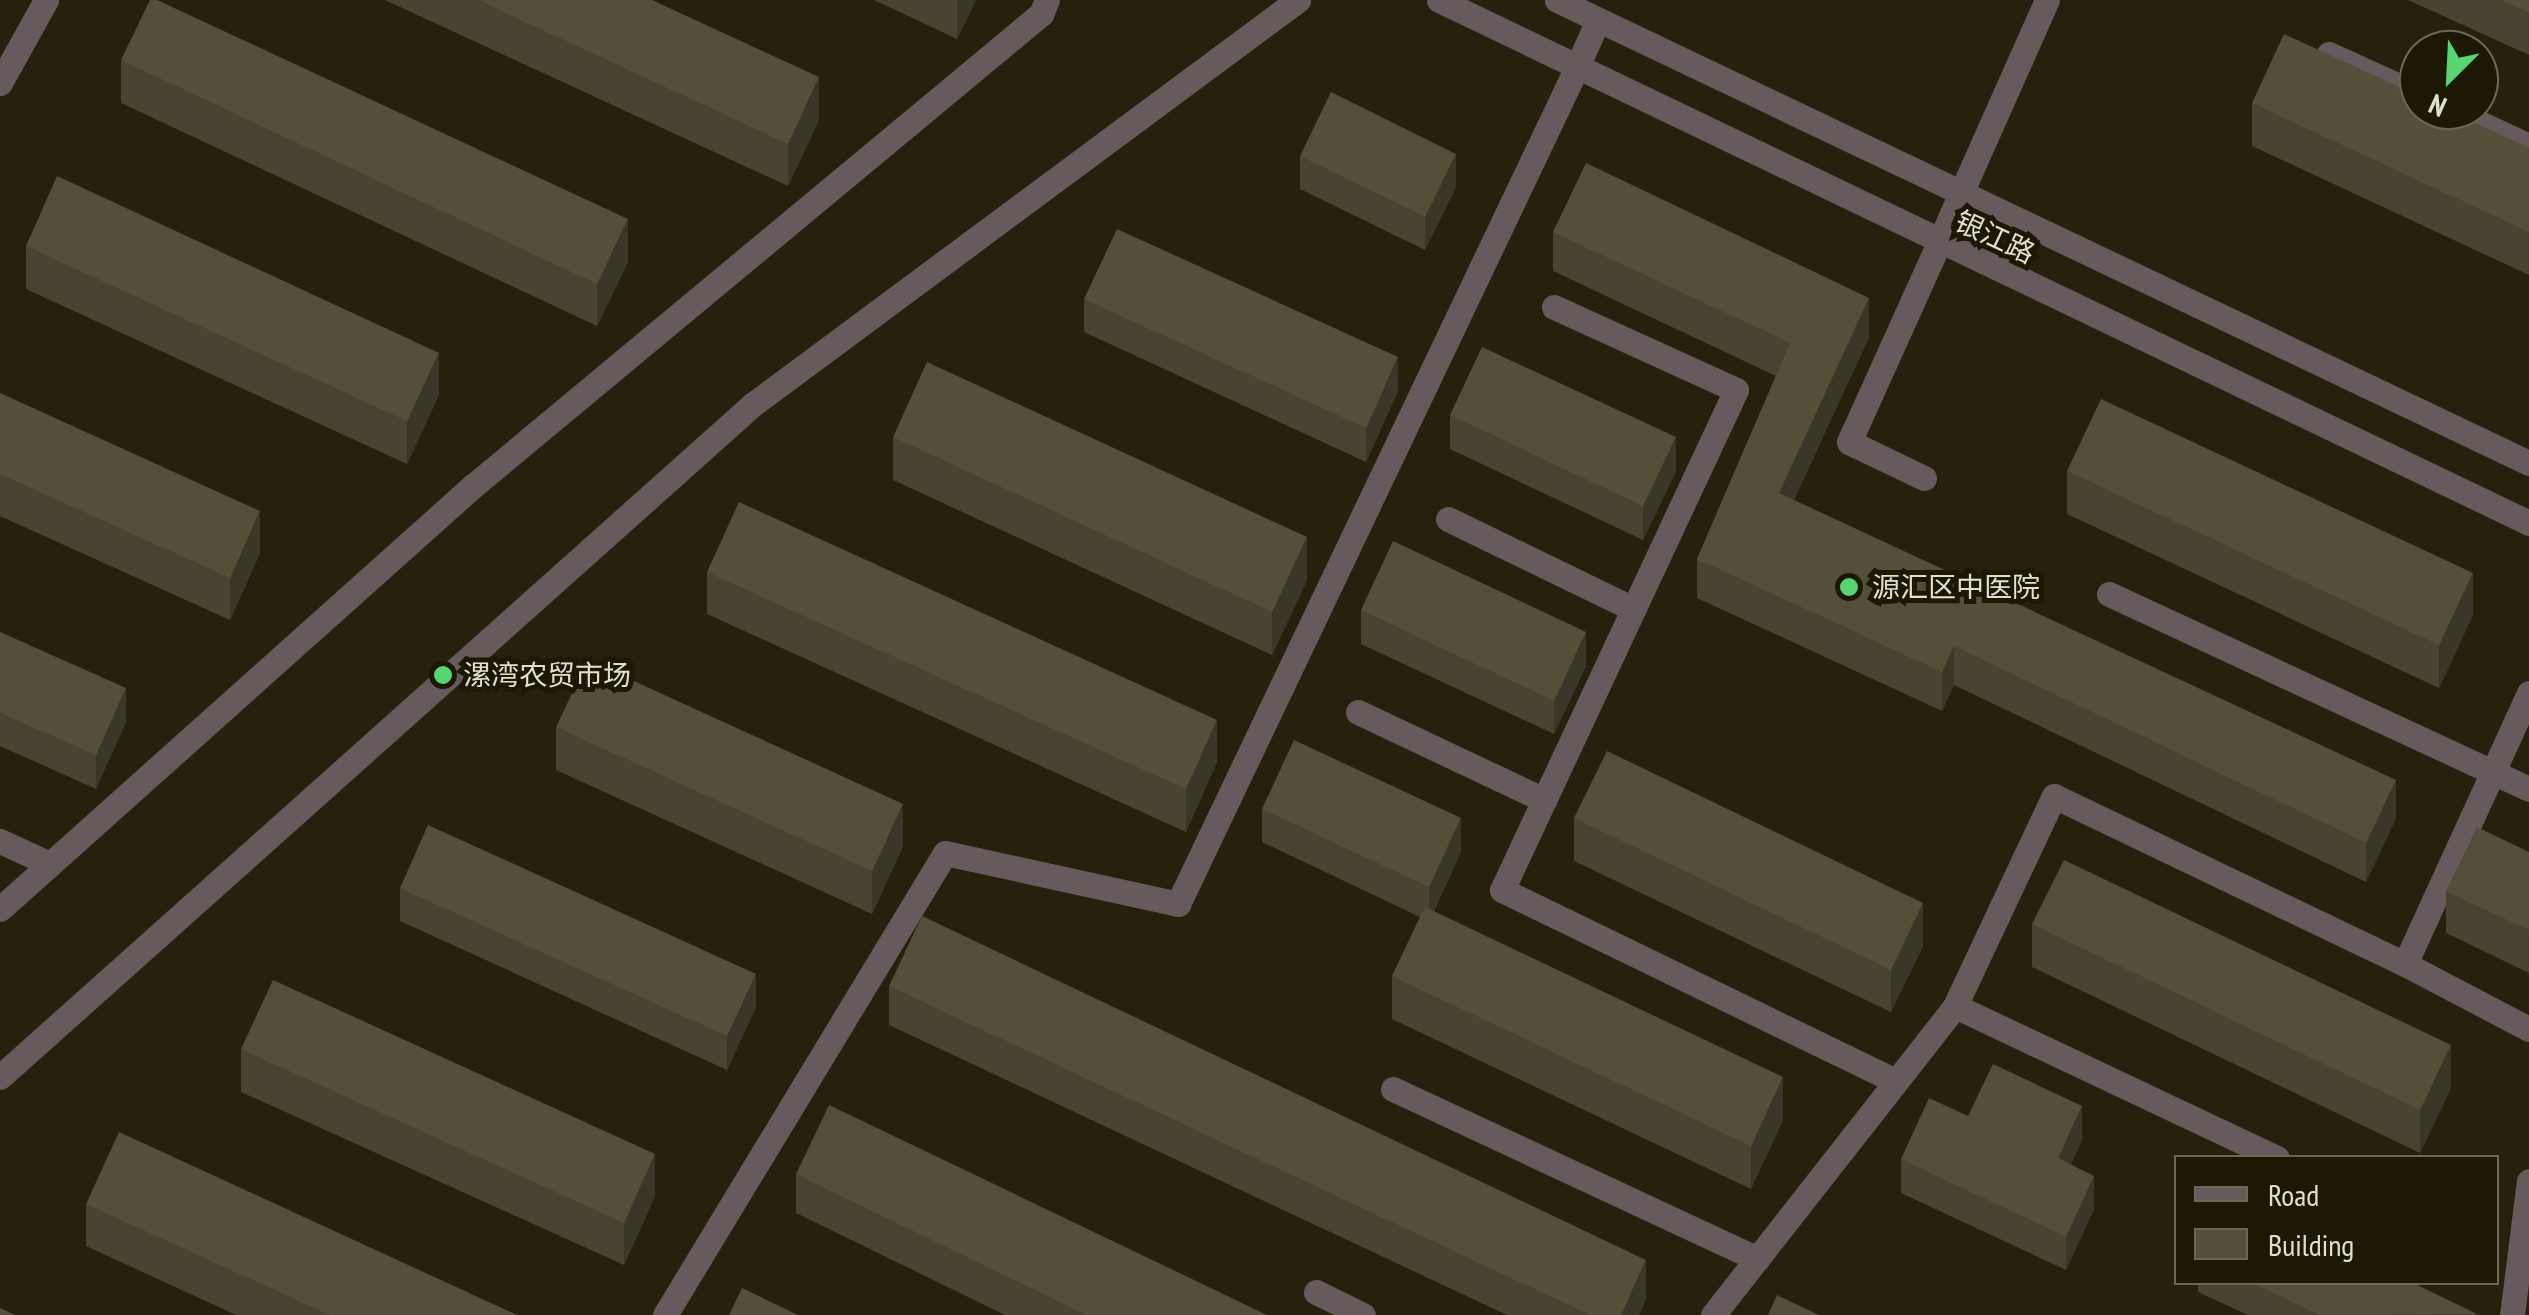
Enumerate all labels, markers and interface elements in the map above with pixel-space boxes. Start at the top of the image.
north arrow [2399,30,2499,130]
text: N [2423,86,2452,126]
street label: 银江路 [1950,204,2040,270]
place label: 源汇区中医院 [1872,570,2040,604]
marker: 源汇区中医院 [1836,574,1862,600]
place label: 漯湾农贸市场 [463,658,631,692]
marker: 漯湾农贸市场 [432,664,454,686]
legend [2174,1155,2499,1285]
text: Road [2268,1175,2319,1214]
text: Building [2268,1225,2354,1264]

